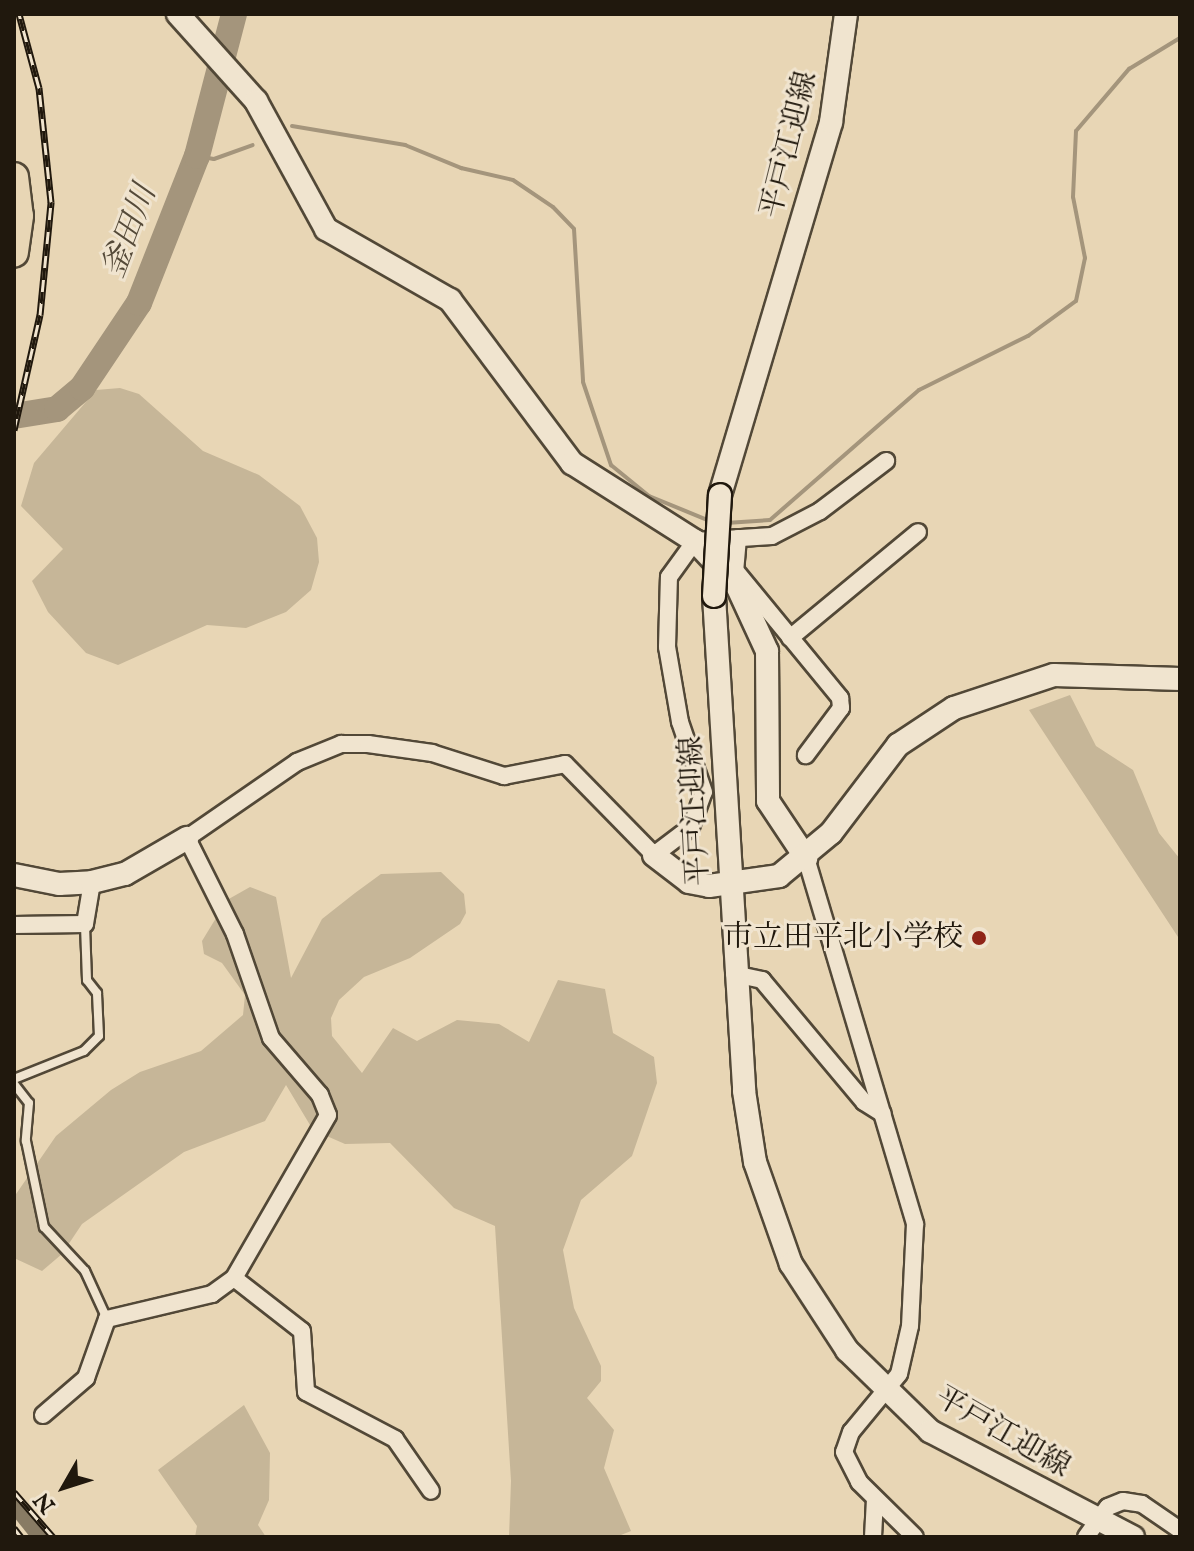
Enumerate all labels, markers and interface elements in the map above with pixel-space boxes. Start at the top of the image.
street label: 平戸江迎線 [754,68,826,222]
water label: 釜田川 [96,180,166,284]
street label: 平戸江迎線 [674,735,718,887]
place label: 市立田平北小学校 [723,920,963,956]
marker: 市立田平北小学校 [970,929,988,947]
street label: 平戸江迎線 [928,1380,1076,1486]
north arrow [24,1447,104,1527]
text: N [28,1486,62,1518]

